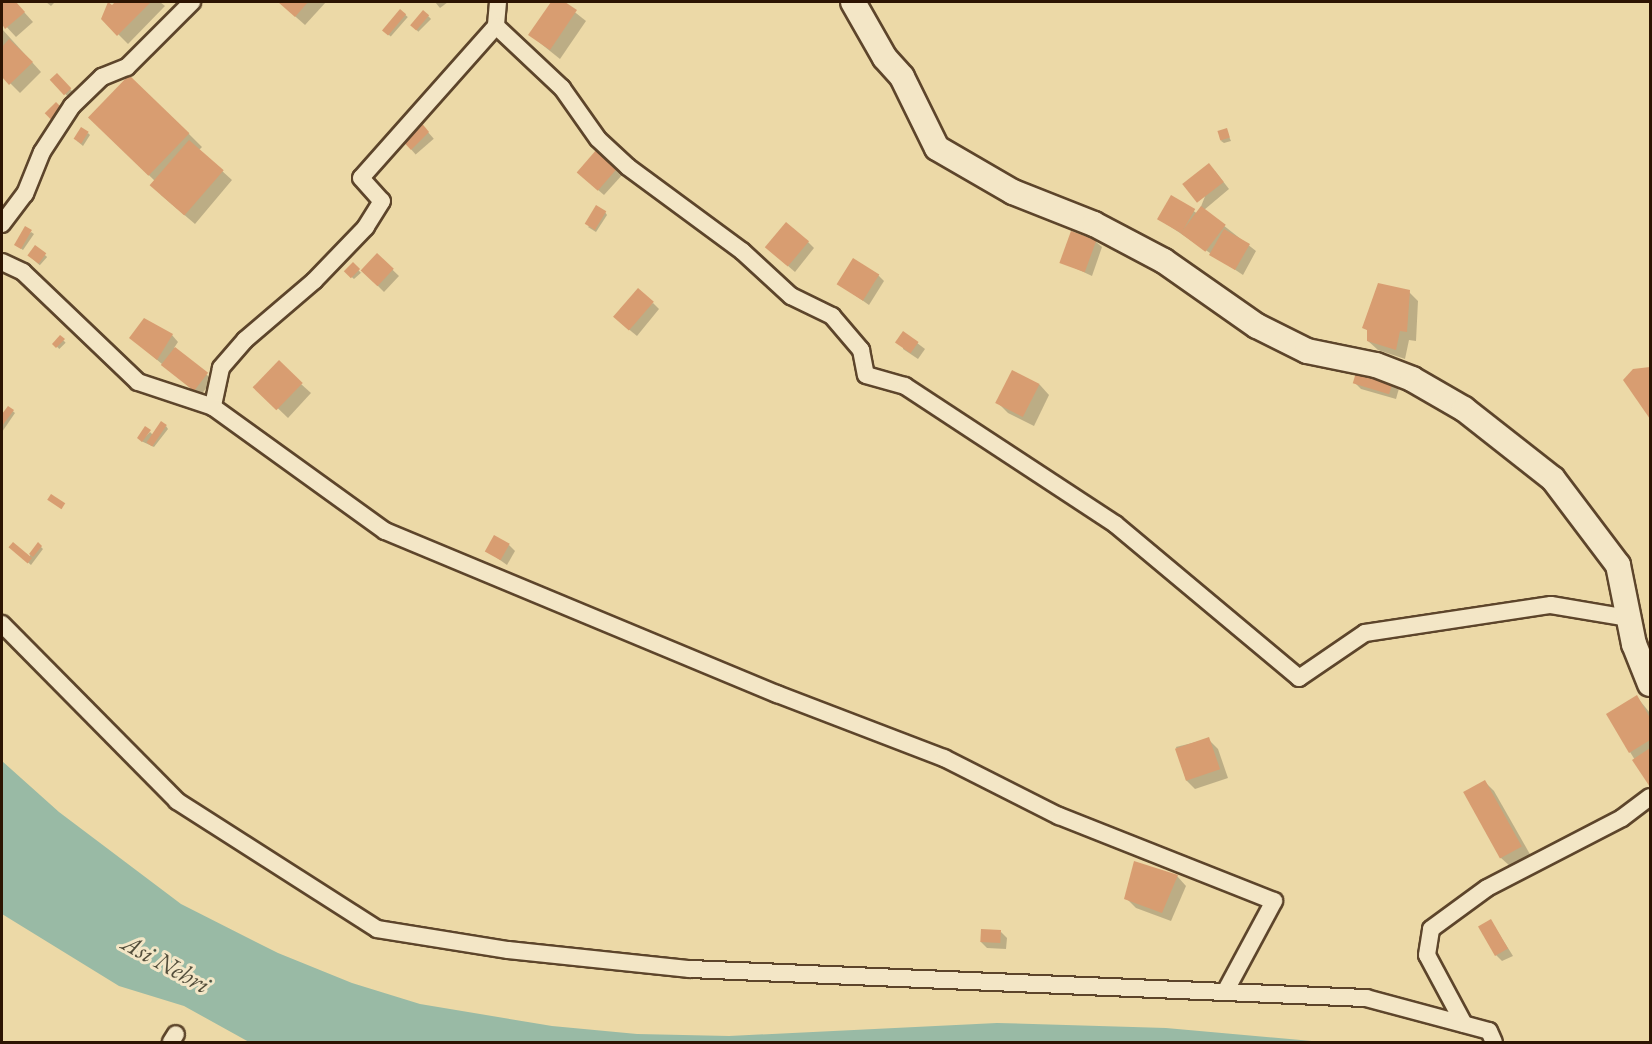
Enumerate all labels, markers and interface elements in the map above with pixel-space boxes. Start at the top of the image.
water label: Asi Nehri [117,927,215,1001]

